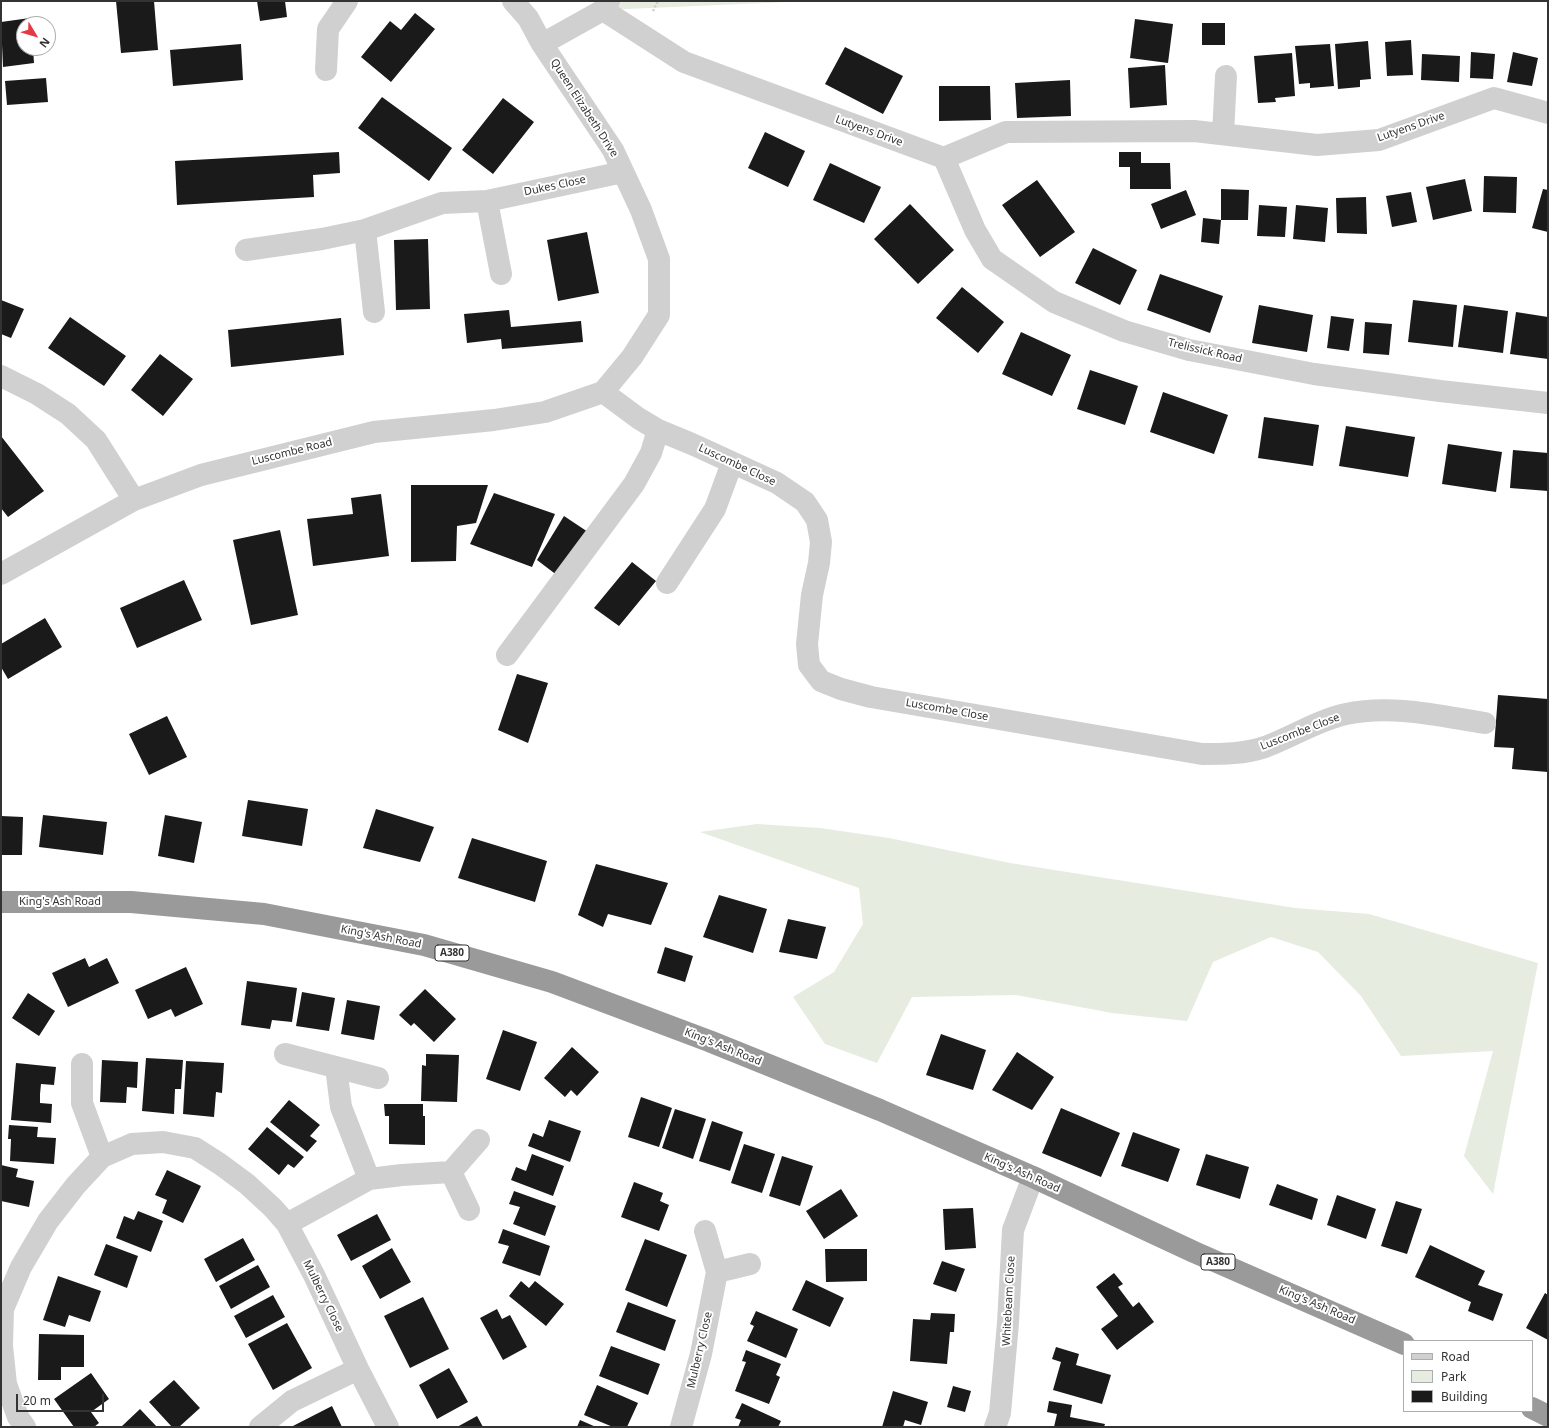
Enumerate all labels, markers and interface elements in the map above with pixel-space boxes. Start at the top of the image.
north arrow [16,16,56,56]
text: N [36,35,54,51]
street label: Queen Elizabeth Drive [547,56,621,160]
street label: Lutyens Drive [1376,109,1446,145]
street label: Lutyens Drive [834,113,904,149]
street label: Dukes Close [523,173,587,199]
street label: Trelissick Road [1167,336,1243,366]
street label: Luscombe Road [250,436,334,468]
street label: Luscombe Close [696,441,778,489]
street label: Luscombe Close [905,696,989,724]
street label: Luscombe Close [1259,711,1341,753]
street label: King's Ash Road [19,895,101,909]
street label: King's Ash Road [340,923,422,951]
road number: A380 [435,945,469,961]
street label: King's Ash Road [683,1026,763,1068]
street label: King's Ash Road [982,1150,1062,1196]
road number: A380 [1201,1254,1235,1270]
street label: Whitebeam Close [1000,1256,1018,1346]
street label: Mulberry Close [300,1258,346,1334]
street label: King's Ash Road [1277,1283,1357,1327]
street label: Mulberry Close [685,1310,715,1390]
legend [1403,1340,1533,1412]
text: Road [1441,1348,1470,1365]
text: Park [1441,1368,1466,1385]
scale bar [18,1386,106,1412]
text: Building [1441,1388,1488,1405]
text: 20 m [23,1392,51,1409]

